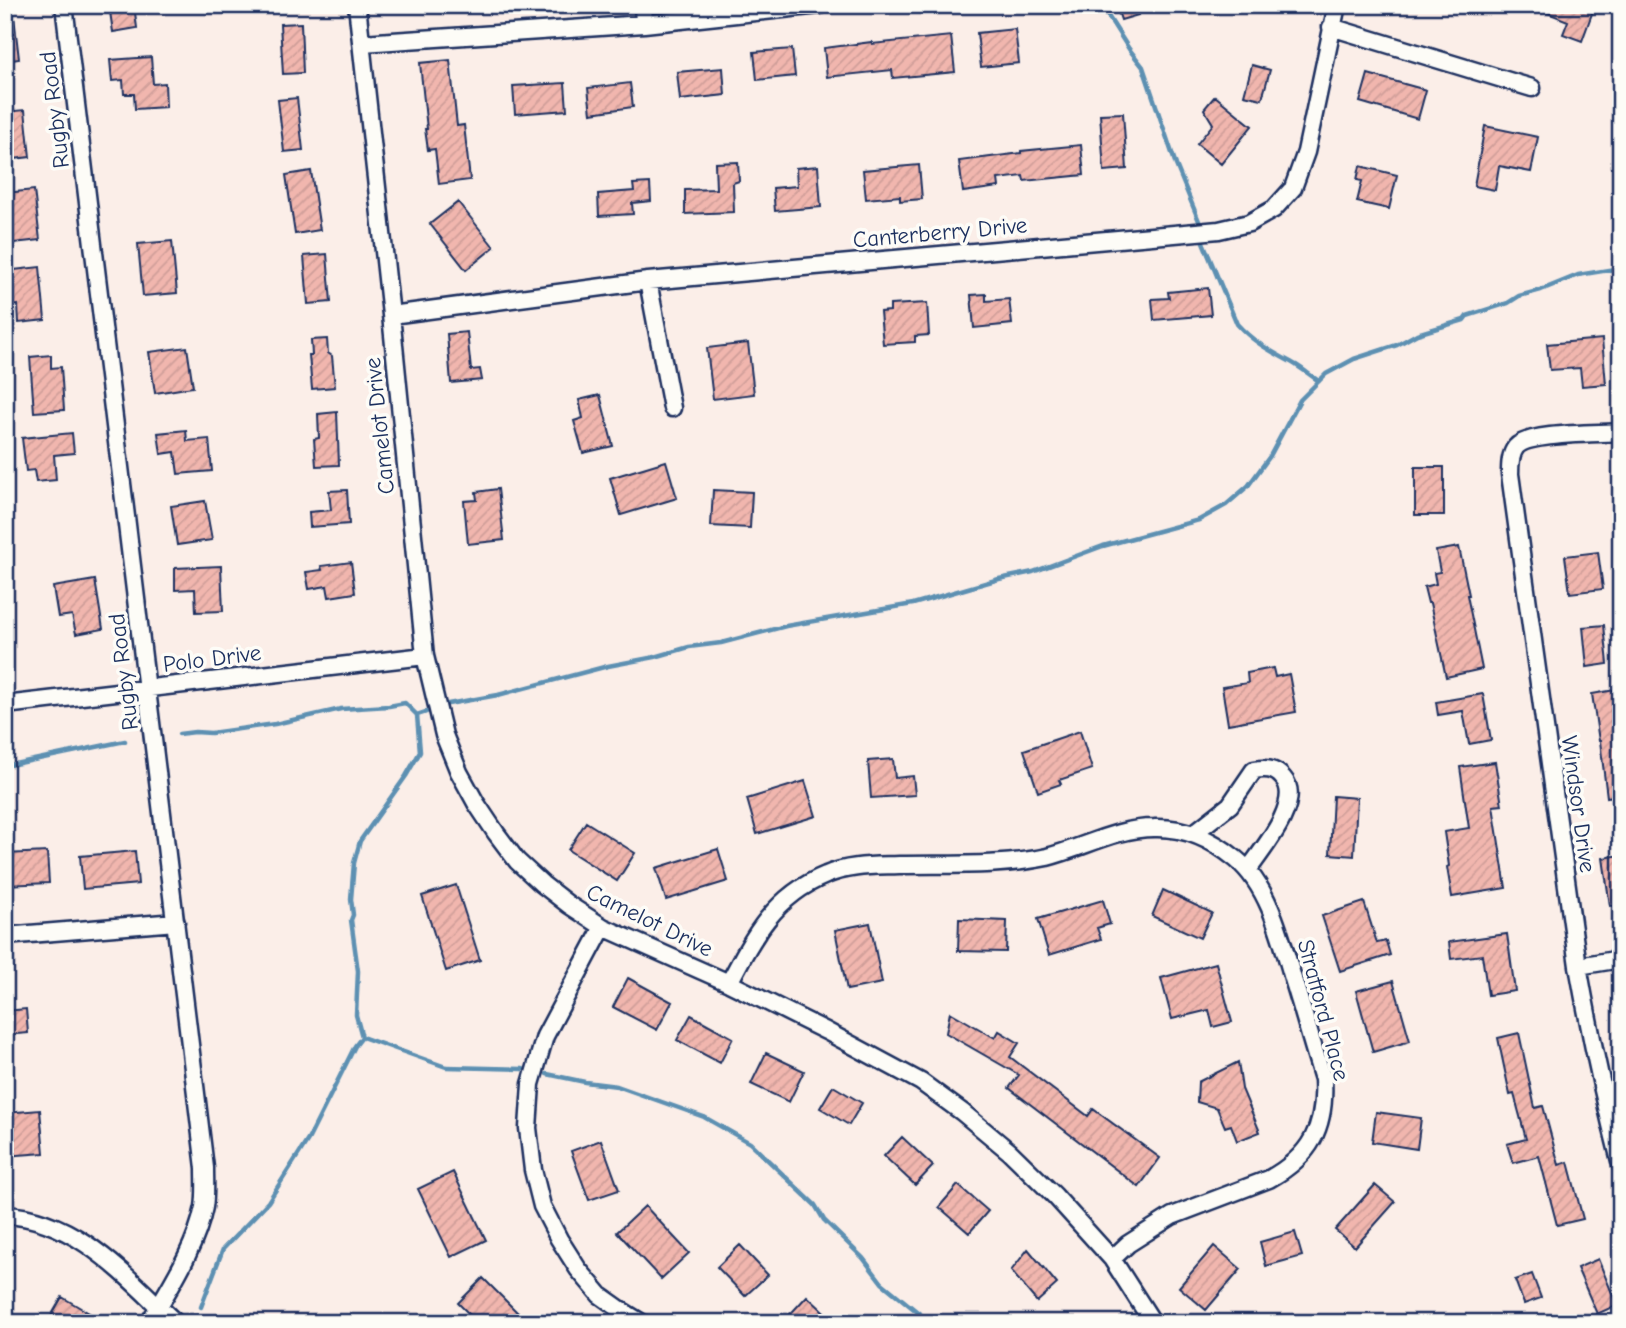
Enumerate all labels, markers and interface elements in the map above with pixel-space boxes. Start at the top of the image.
street label: Rugby Road [34,50,75,170]
street label: Canterberry Drive [852,211,1028,254]
street label: Camelot Drive [359,356,400,496]
street label: Rugby Road [103,612,144,732]
street label: Polo Drive [162,639,263,678]
street label: Windsor Drive [1556,734,1601,874]
street label: Camelot Drive [582,878,717,963]
street label: Stratford Place [1292,936,1355,1084]

